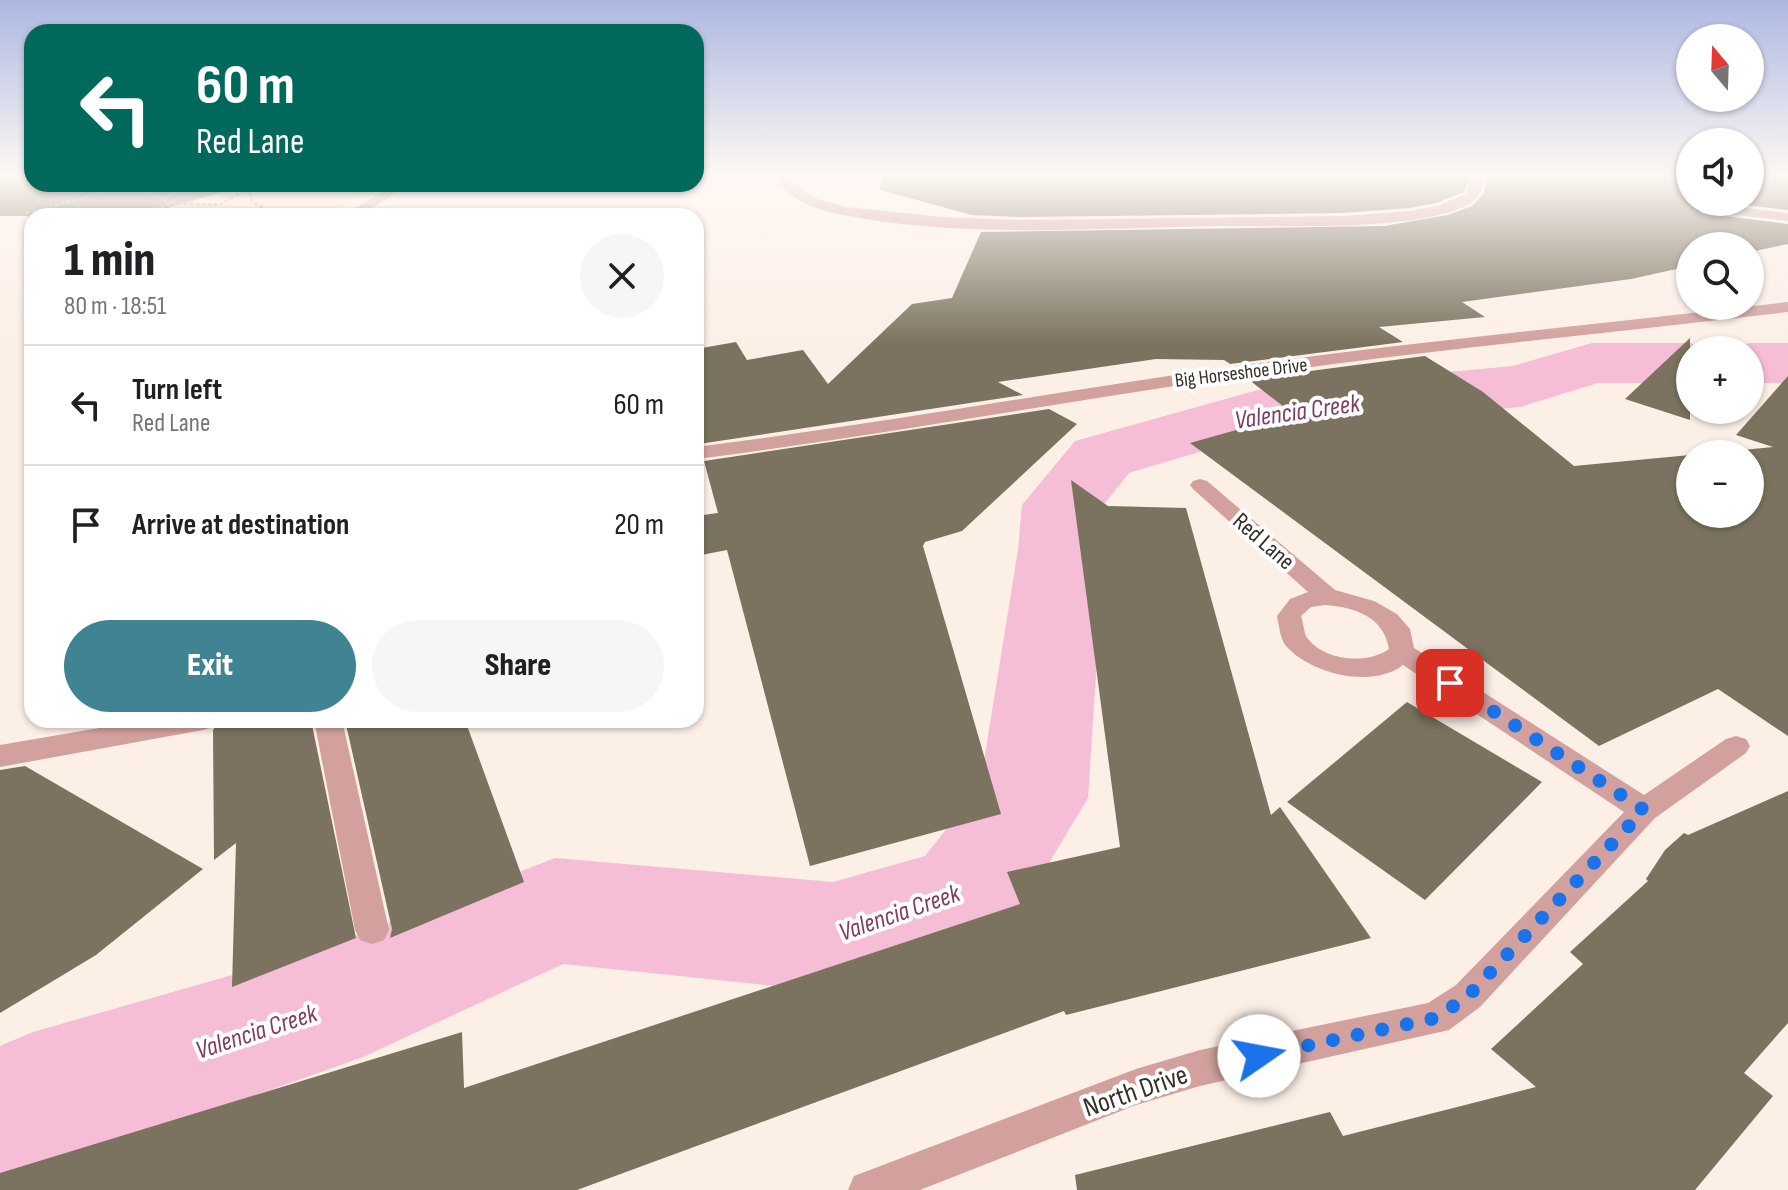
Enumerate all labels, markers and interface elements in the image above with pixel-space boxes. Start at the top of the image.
north arrow [1676,24,1764,112]
map controls [1676,24,1764,528]
text: 60 m [196,53,295,120]
icon: left [64,56,168,160]
text: Red Lane [196,121,304,164]
button: sound [1676,128,1764,216]
text: 1 min [64,232,155,289]
button: search [1676,232,1764,320]
button: close [580,234,664,318]
text: 80 m · 18:51 [64,291,166,322]
button: + [1676,336,1764,424]
street label: Big Horseshoe Drive [1174,353,1309,393]
text: Turn left [132,372,222,408]
icon: left [64,383,108,427]
text: 60 m [613,387,664,423]
water label: Valencia Creek [1233,388,1363,437]
text: Red Lane [132,408,210,439]
button: − [1676,440,1764,528]
icon: arrive [64,503,108,547]
text: Arrive at destination [132,507,349,543]
text: 20 m [614,507,664,543]
street label: Red Lane [1227,507,1300,576]
button: Exit [64,620,356,712]
button: Share [372,620,664,712]
pin [1416,649,1484,717]
icon: arrive [1428,661,1472,705]
water label: Valencia Creek [835,878,965,949]
water label: Valencia Creek [192,998,322,1067]
position arrow [1217,1014,1301,1098]
street label: North Drive [1079,1058,1192,1125]

